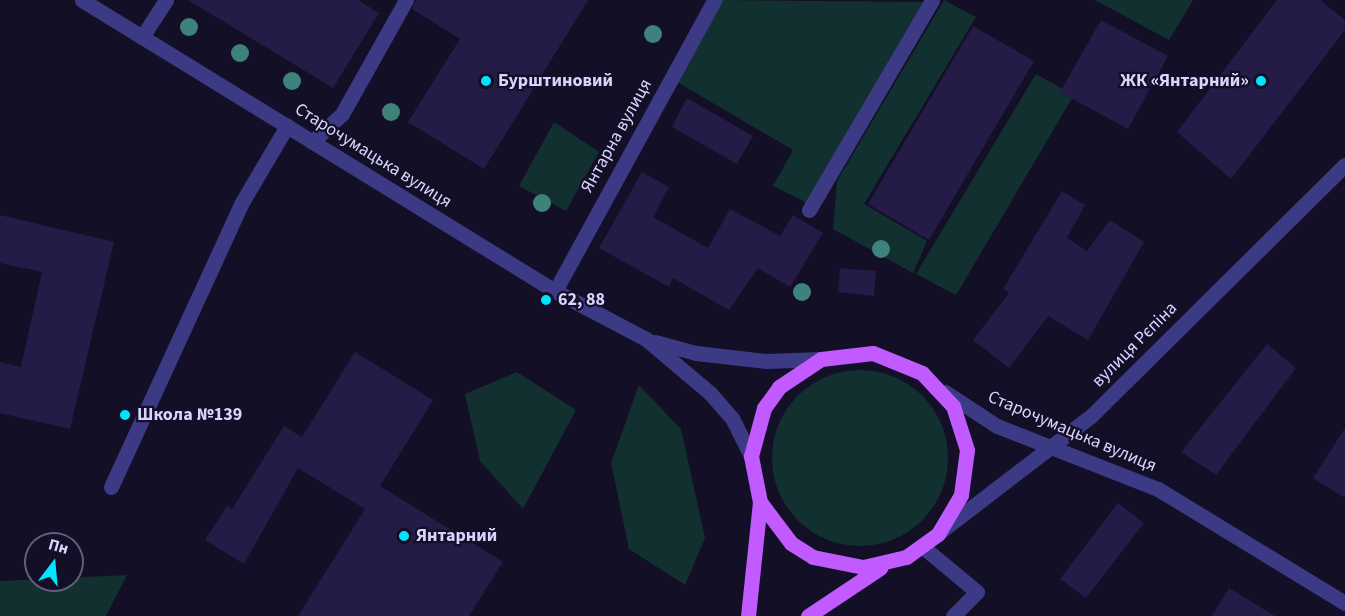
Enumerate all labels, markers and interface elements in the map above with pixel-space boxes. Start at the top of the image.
place label: Бурштиновий [498,70,613,92]
place label: ЖК «Янтарний» [1120,70,1249,92]
marker: Бурштиновий [479,74,493,88]
marker: ЖК «Янтарний» [1254,74,1268,88]
street label: Янтарна вулиця [577,75,657,197]
street label: Старочумацька вулиця [290,99,456,213]
place label: 62, 88 [558,289,605,311]
marker: 62, 88 [539,293,553,307]
street label: вулиця Рєпіна [1088,298,1182,392]
street label: Старочумацька вулиця [984,387,1160,477]
place label: Школа №139 [137,404,242,426]
marker: Школа №139 [118,408,132,422]
place label: Янтарний [416,525,497,547]
marker: Янтарний [397,529,411,543]
north arrow [24,532,84,592]
text: Пн [46,533,71,560]

